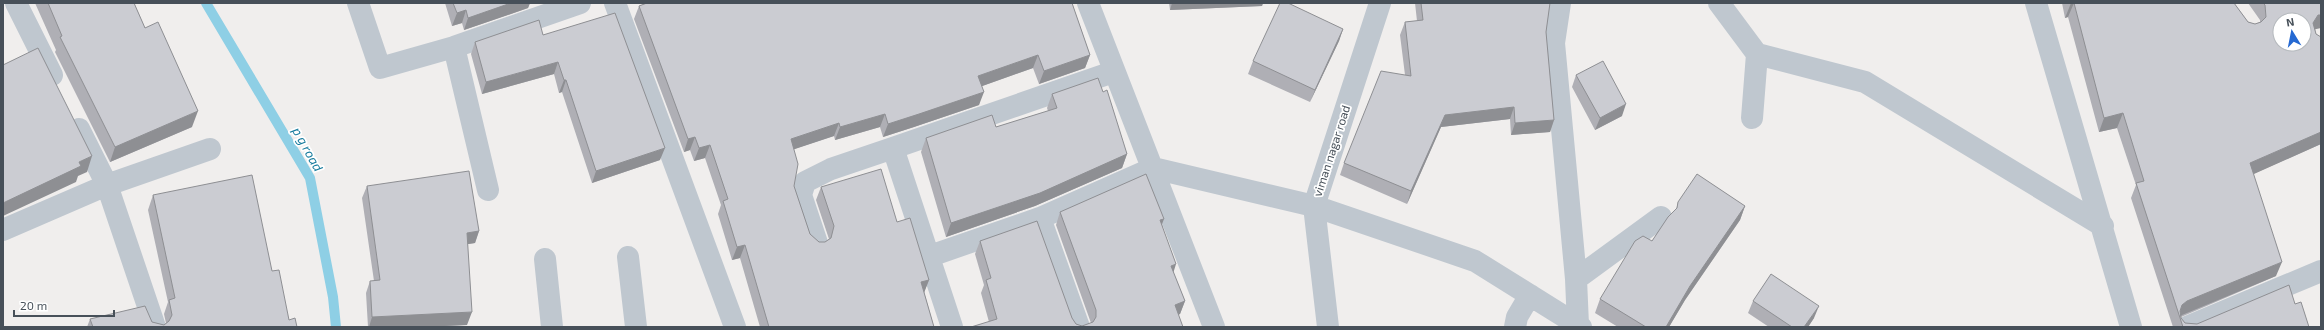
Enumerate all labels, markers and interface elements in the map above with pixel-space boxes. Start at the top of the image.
north arrow [2272,12,2312,52]
text: N [2285,15,2295,29]
street label: viman nagar road [1310,103,1352,198]
water label: p g road [289,124,327,174]
scale bar [14,292,114,318]
text: 20 m [20,298,47,312]

